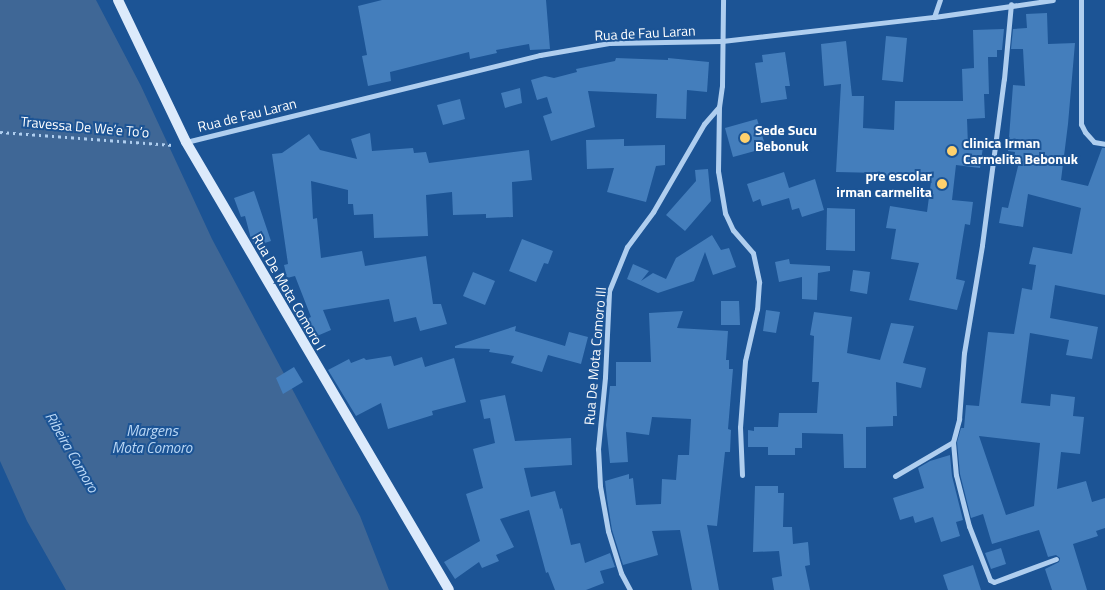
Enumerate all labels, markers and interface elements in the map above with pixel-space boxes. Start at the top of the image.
street label: Rua de Fau Laran [594,22,696,44]
street label: Rua de Fau Laran [196,95,298,135]
street label: Travessa De We’e To’o [20,113,150,141]
place label: Sede Sucu Bebonuk [755,122,817,154]
marker: Sede Sucu Bebonuk [739,132,751,144]
place label: clinica Irman Carmelita Bebonuk [963,135,1078,168]
marker: clinica Irman Carmelita Bebonuk [945,144,959,158]
place label: pre escolar irman carmelita [836,168,932,200]
marker: pre escolar irman carmelita [936,178,948,190]
street label: Rua De Mota Comoro I [249,231,329,353]
street label: Rua De Mota Comoro III [581,286,609,426]
water label: Ribeira Comoro [42,408,102,496]
water label: Margens Mota Comoro [112,421,192,456]

